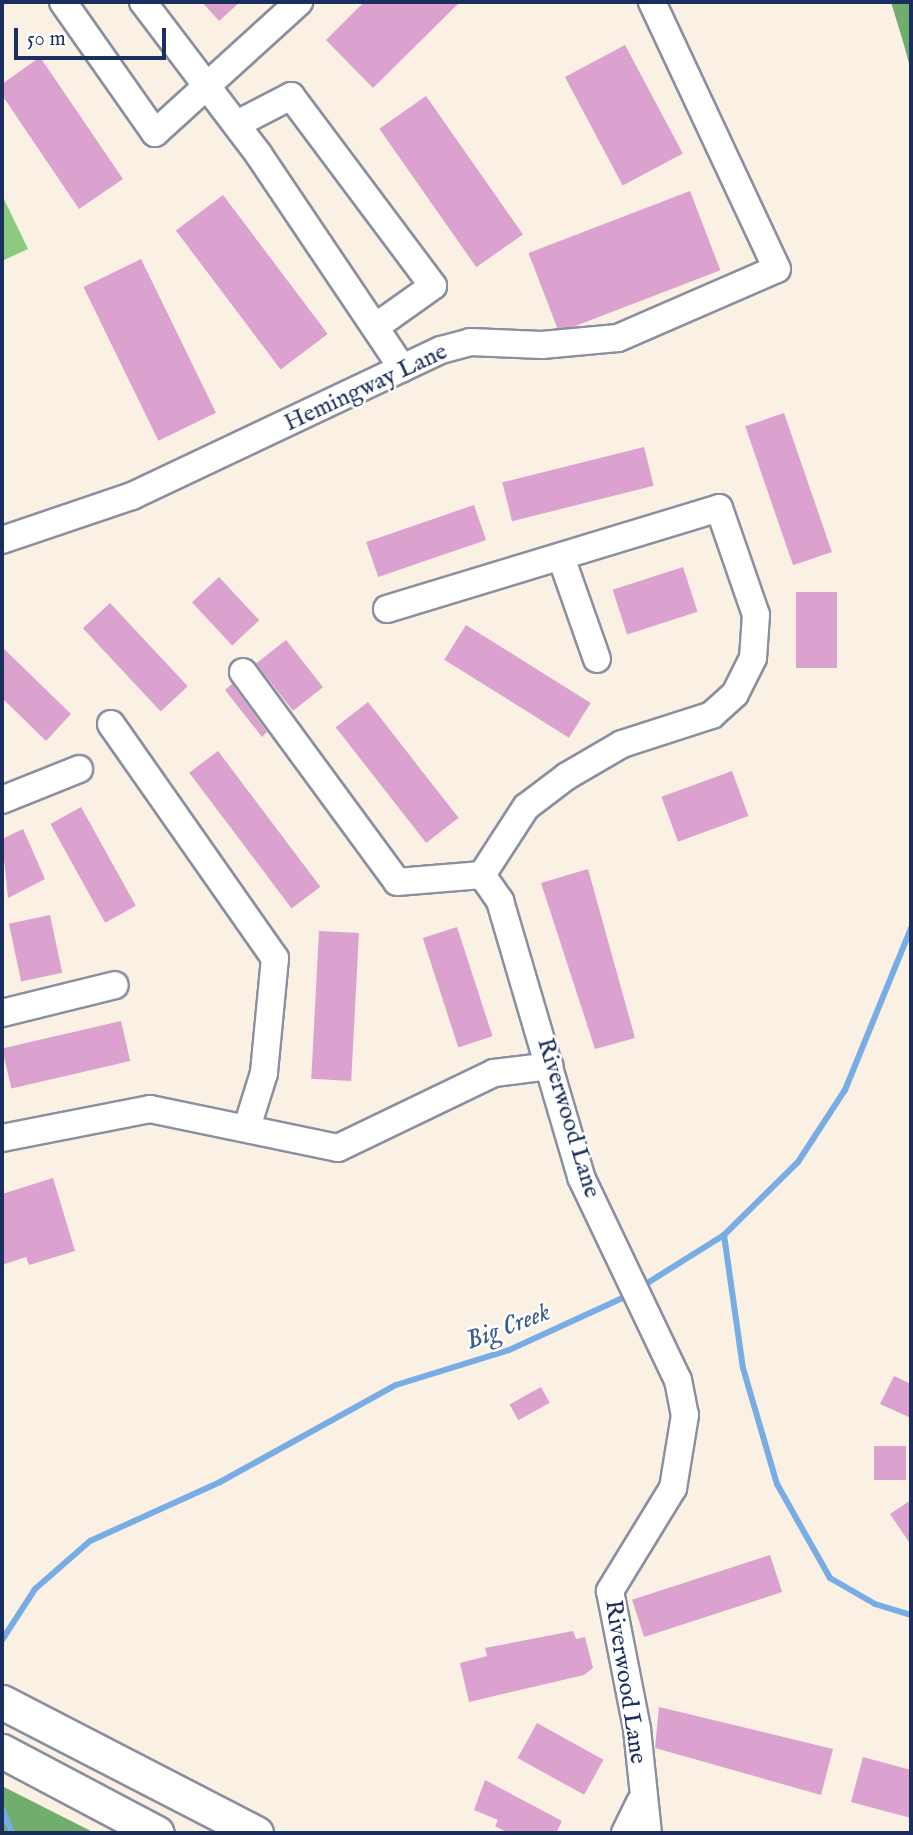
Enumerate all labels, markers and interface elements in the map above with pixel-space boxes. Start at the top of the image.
scale bar [18,14,170,58]
text: 50 m [27,26,66,53]
street label: Hemingway Lane [280,338,452,438]
street label: Riverwood Lane [530,1035,606,1201]
water label: Big Creek [461,1297,555,1357]
street label: Riverwood Lane [598,1598,652,1766]

